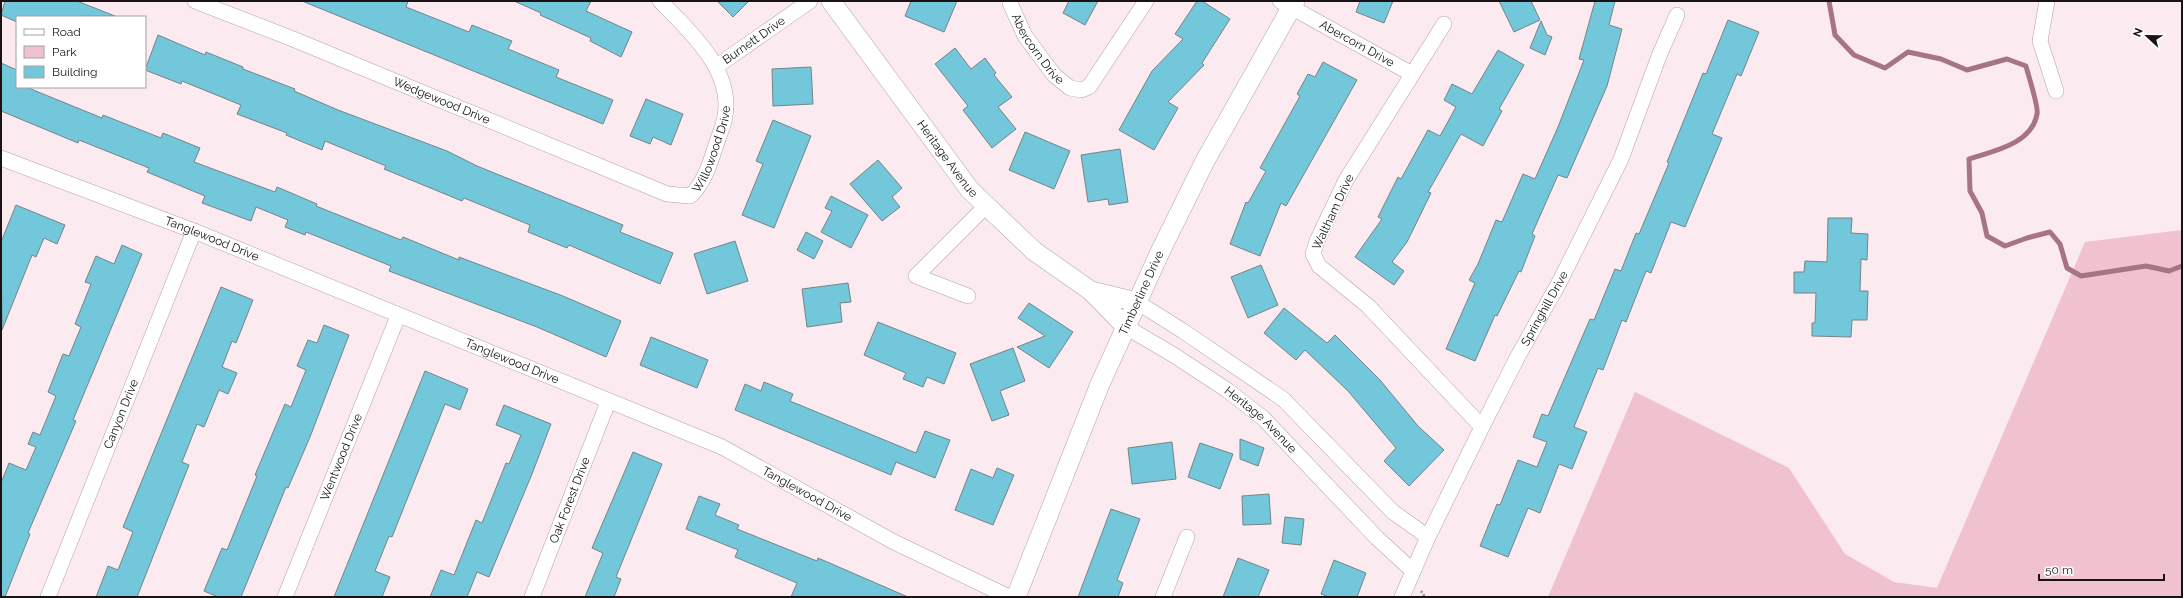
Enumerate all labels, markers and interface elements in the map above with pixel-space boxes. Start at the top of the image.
street label: Abercorn Drive [1009,11,1067,87]
street label: Burnett Drive [720,14,788,67]
legend [16,16,146,88]
north arrow [2127,16,2167,56]
street label: Abercorn Drive [1317,17,1397,70]
text: Road [52,25,81,39]
text: N [2131,26,2146,39]
text: Park [52,45,77,59]
text: Building [52,65,98,79]
street label: Wedgewood Drive [391,74,492,127]
street label: Willowood Drive [689,105,733,195]
street label: Heritage Avenue [914,117,980,200]
street label: Waltham Drive [1309,172,1357,252]
street label: Tanglewood Drive [163,214,261,264]
street label: Timberline Drive [1116,248,1167,337]
street label: Springhill Drive [1518,269,1571,348]
street label: Tanglewood Drive [463,336,561,387]
street label: Canyon Drive [101,377,141,451]
street label: Heritage Avenue [1222,384,1299,456]
street label: Wentwood Drive [318,411,365,503]
street label: Oak Forest Drive [547,455,593,545]
street label: Tanglewood Drive [760,464,854,524]
scale bar [2039,556,2164,582]
text: 50 m [2045,563,2073,577]

